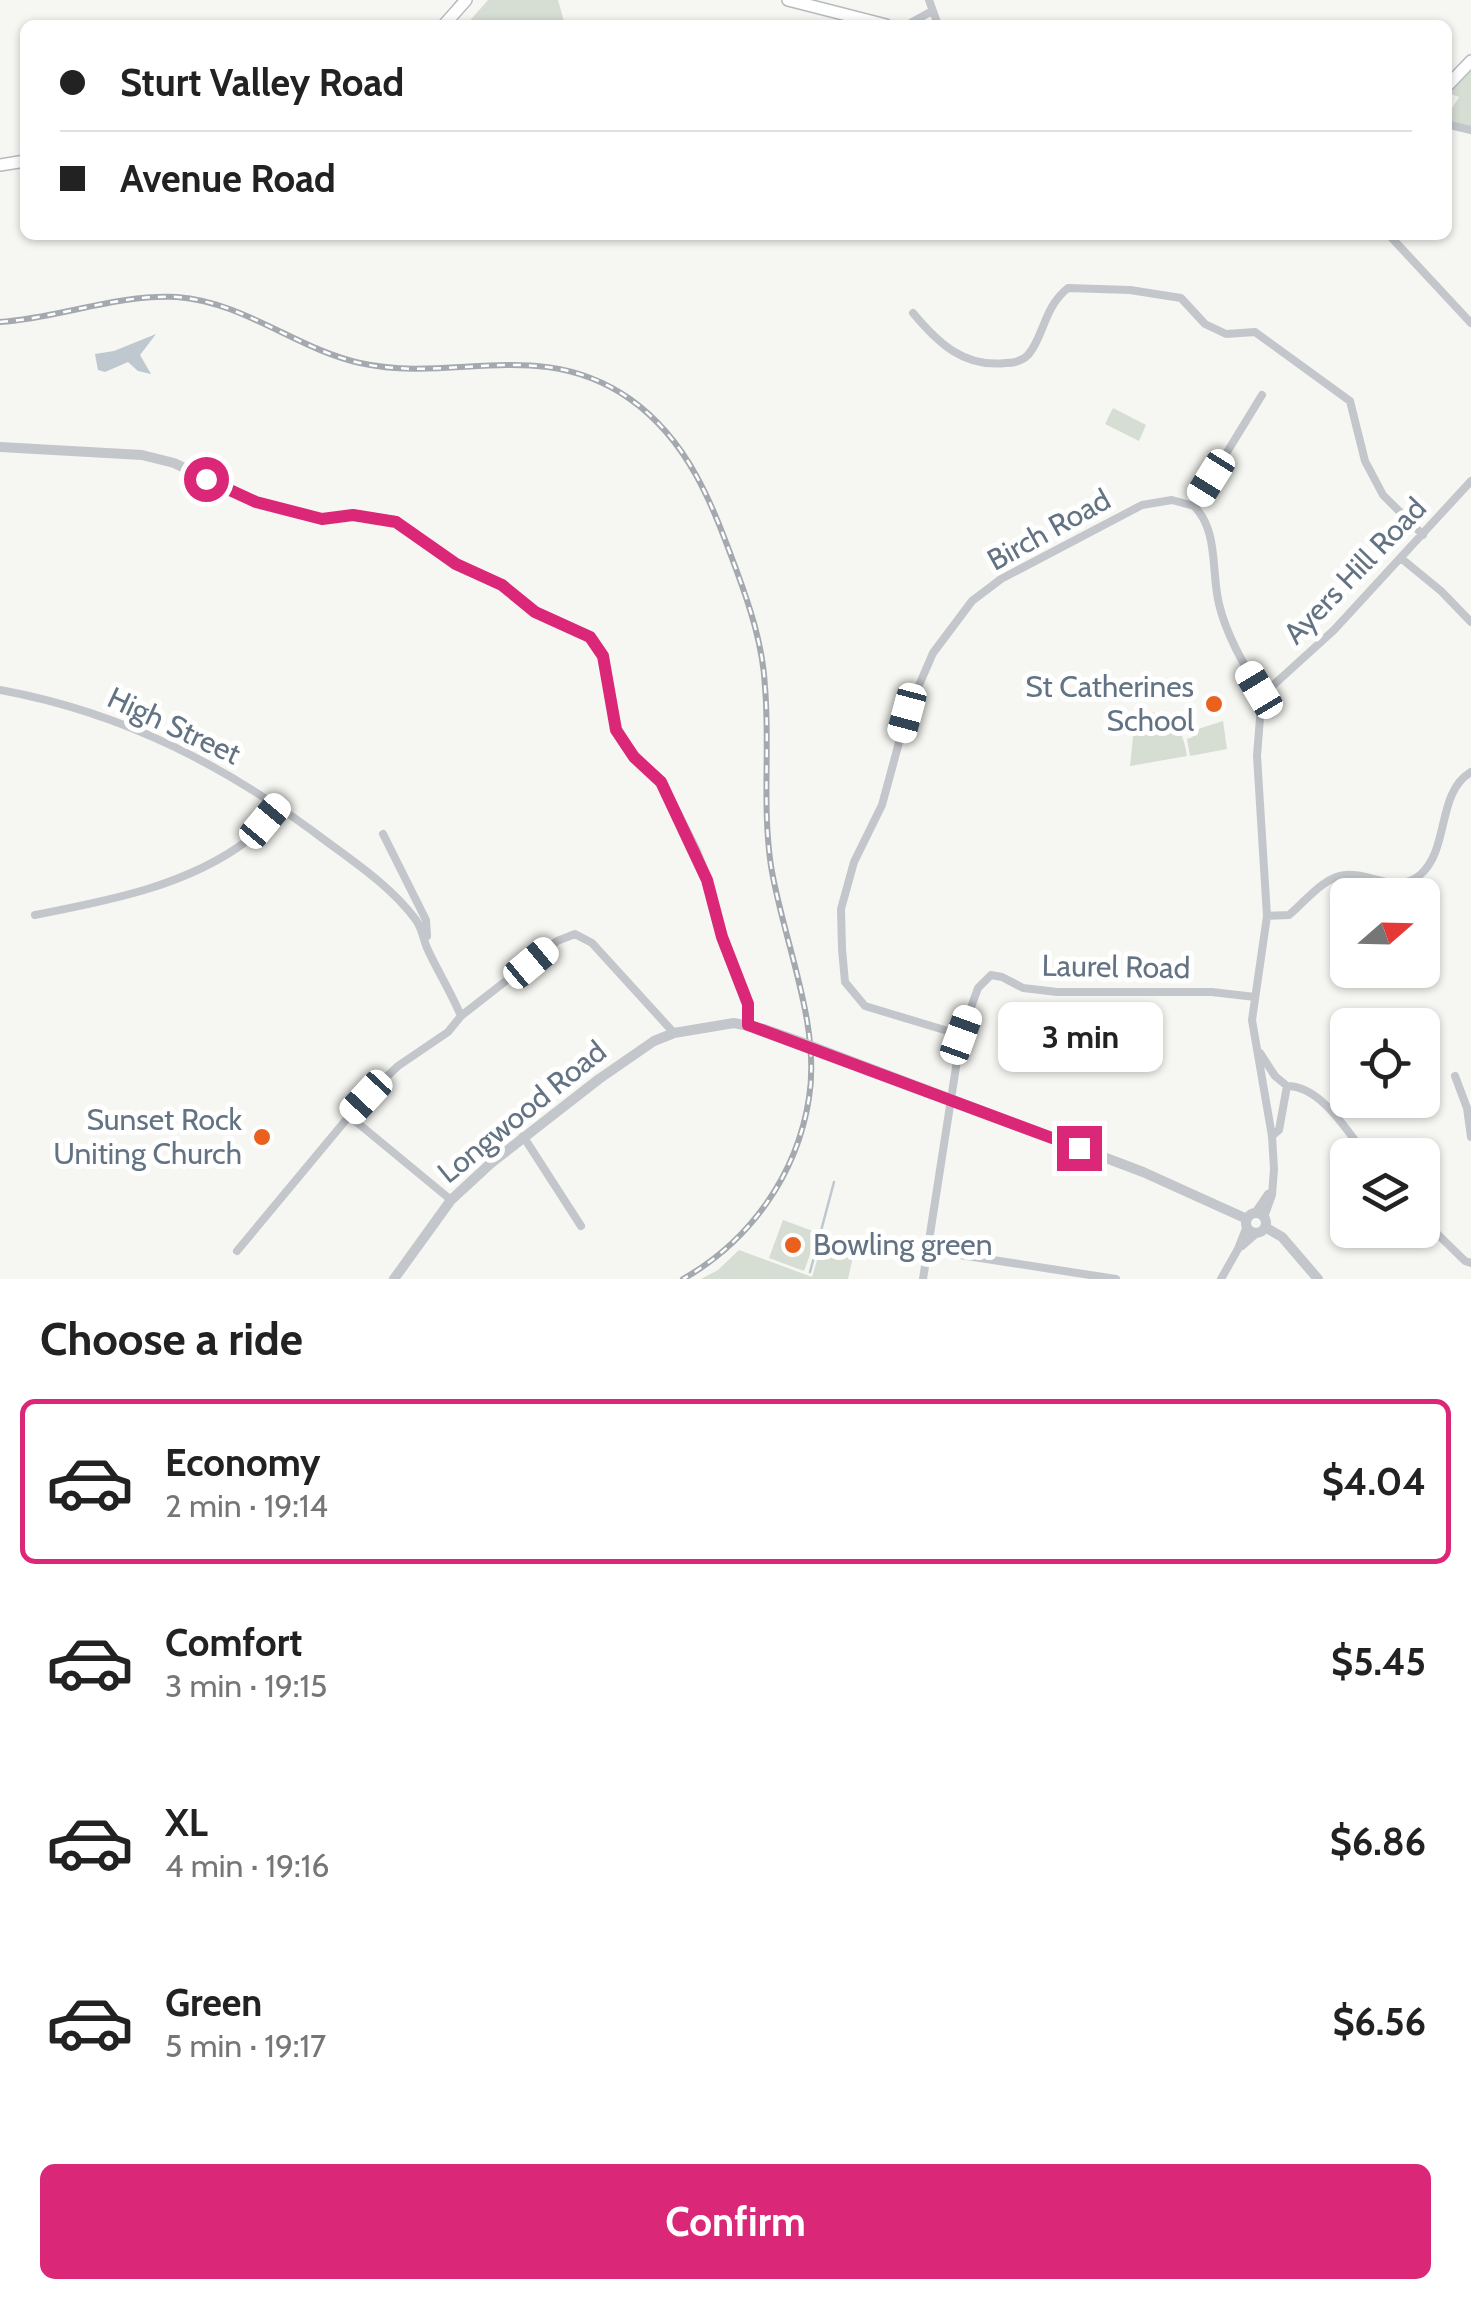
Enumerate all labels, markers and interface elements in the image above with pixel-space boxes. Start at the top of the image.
text: Sturt Valley Road [120,59,404,106]
text: Avenue Road [120,155,336,202]
car [1182,445,1240,511]
route start [184,457,229,502]
street label: Birch Road [981,481,1117,578]
street label: Ayers Hill Road [1276,490,1434,652]
car [1231,657,1287,723]
place label: St Catherines School [1025,668,1194,739]
street label: High Street [102,679,247,772]
car [885,680,929,746]
marker: St Catherines School [1203,693,1225,715]
car [234,788,296,854]
north arrow [1330,878,1440,988]
map controls [1330,878,1440,1248]
car [498,932,564,994]
street label: Laurel Road [1041,947,1191,986]
car [937,1002,985,1068]
callout: 3 min [996,1003,1162,1073]
button: locate [1330,1008,1440,1118]
text: 3 min [1042,1017,1119,1056]
street label: Longwood Road [430,1032,613,1191]
car [335,1065,397,1129]
place label: Sunset Rock Uniting Church [53,1101,243,1172]
marker: Sunset Rock Uniting Church [251,1126,273,1148]
route end [1057,1126,1102,1171]
button: layers [1330,1138,1440,1248]
place label: Bowling green [813,1226,992,1263]
marker: Bowling green [782,1234,804,1256]
text: Choose a ride [40,1312,303,1366]
icon: car [45,1437,135,1527]
text: Economy [165,1439,320,1486]
text: $4.04 [1322,1458,1426,1505]
text: 2 min · 19:14 [165,1486,328,1525]
icon: car [45,1617,135,1707]
text: Comfort [165,1619,302,1666]
text: $5.45 [1331,1638,1426,1685]
text: 3 min · 19:15 [165,1666,327,1705]
icon: car [45,1797,135,1887]
text: XL [165,1799,208,1846]
text: $6.86 [1330,1818,1426,1865]
text: 4 min · 19:16 [165,1846,329,1885]
icon: car [45,1977,135,2067]
text: Green [165,1979,262,2026]
text: $6.56 [1332,1998,1426,2045]
text: 5 min · 19:17 [165,2026,326,2065]
button: Confirm [40,2164,1431,2279]

